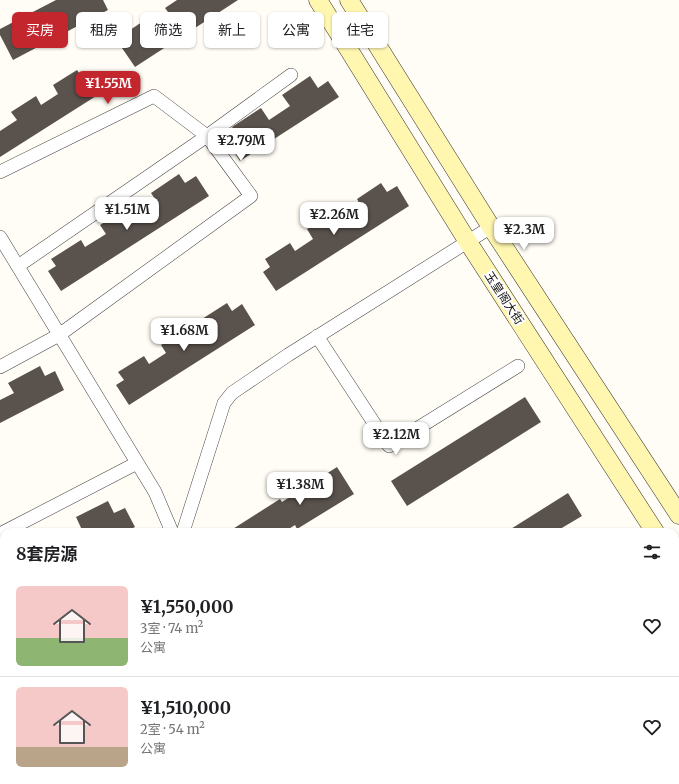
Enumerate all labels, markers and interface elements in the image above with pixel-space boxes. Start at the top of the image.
chip: 买房 [12,12,68,48]
chip: 租房 [76,12,132,48]
chip: 筛选 [140,12,196,48]
chip: 新上 [204,12,260,48]
chip: 公寓 [268,12,324,48]
chip: 住宅 [332,12,388,48]
pin: ¥1.55M [75,71,141,105]
text: ¥1.55M [84,75,132,92]
pin: ¥2.79M [208,128,274,162]
text: ¥2.79M [217,132,265,149]
pin: ¥1.51M [94,197,160,231]
text: ¥1.51M [104,201,150,218]
pin: ¥2.26M [301,202,367,236]
text: ¥2.26M [309,206,359,223]
pin: ¥2.3M [496,217,552,251]
text: ¥2.3M [503,221,545,238]
street label: 玉皇阁大街 [482,268,527,327]
pin: ¥1.68M [151,318,217,352]
text: ¥1.68M [160,322,208,339]
pin: ¥2.12M [363,422,429,456]
text: ¥2.12M [372,426,420,443]
pin: ¥1.38M [267,472,333,506]
text: ¥1.38M [276,476,324,493]
icon: filters [641,541,663,563]
text: 8套房源 [16,543,78,565]
text: ¥1,550,000 [140,596,234,618]
icon: home [48,602,96,650]
icon: heart [641,615,663,637]
text: 3室 · 74 m² [140,620,203,637]
text: 公寓 [140,639,166,656]
text: ¥1,510,000 [140,697,231,719]
icon: home [48,703,96,751]
icon: heart [641,716,663,738]
text: 2室 · 54 m² [140,721,205,738]
text: 公寓 [140,740,166,757]

